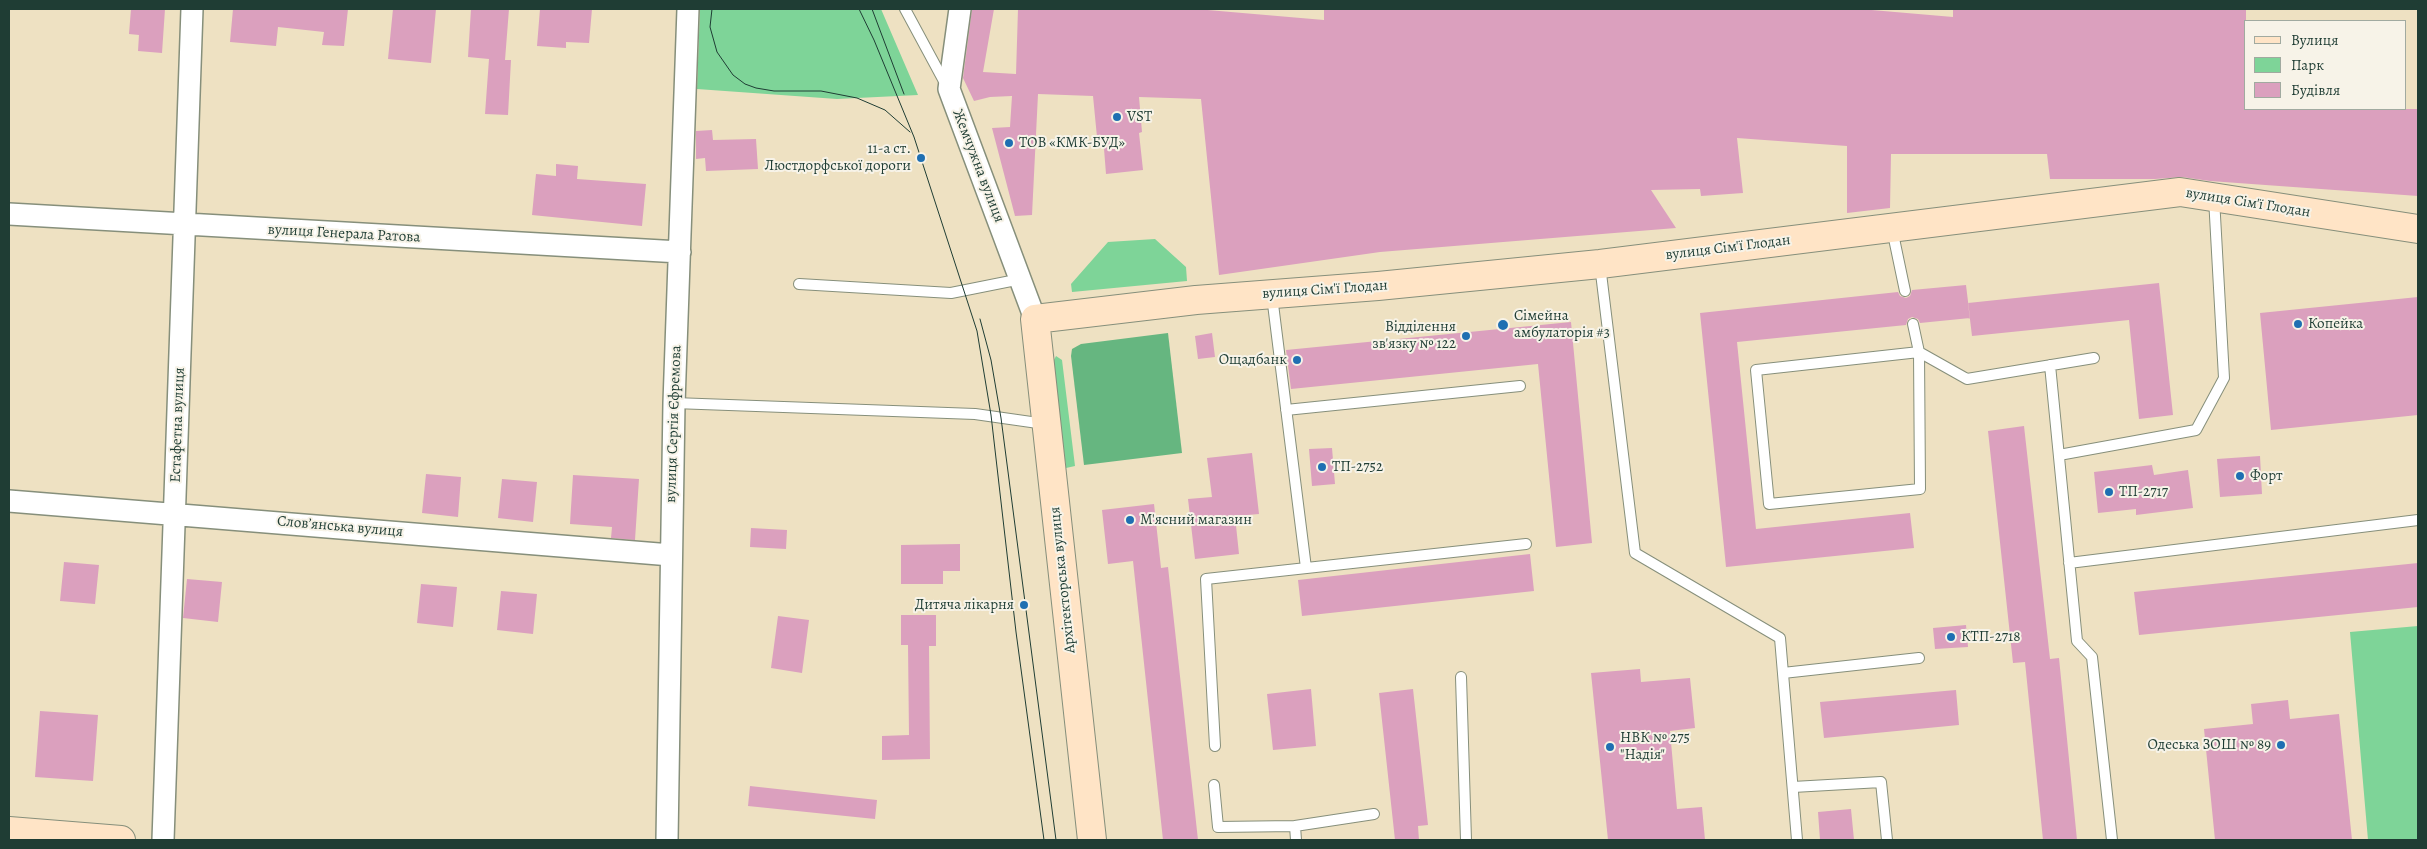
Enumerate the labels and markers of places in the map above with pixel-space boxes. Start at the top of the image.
place label: VST [1127,108,1152,126]
marker: VST [1111,111,1123,123]
place label: ТОВ «КМК-БУД» [1019,134,1125,152]
marker: ТОВ «КМК-БУД» [1003,137,1015,149]
place label: 11-а ст. Люстдорфської дороги [764,140,911,175]
marker: 11-а ст. Люстдорфської дороги [915,152,927,164]
place label: Сімейна амбулаторія #3 [1514,307,1610,342]
place label: Копейка [2308,315,2363,333]
place label: Відділення зв'язку № 122 [1372,318,1456,353]
marker: Сімейна амбулаторія #3 [1496,318,1510,332]
marker: Копейка [2292,318,2304,330]
marker: Відділення зв'язку № 122 [1460,330,1472,342]
place label: Ощадбанк [1219,351,1287,369]
marker: Ощадбанк [1291,354,1303,366]
place label: ТП-2752 [1332,458,1383,476]
marker: ТП-2752 [1316,461,1328,473]
place label: Форт [2250,467,2283,485]
marker: Форт [2234,470,2246,482]
place label: ТП-2717 [2119,483,2168,501]
marker: ТП-2717 [2103,486,2115,498]
place label: М'ясний магазин [1140,511,1252,529]
marker: М'ясний магазин [1124,514,1136,526]
place label: Дитяча лікарня [915,596,1014,614]
marker: Дитяча лікарня [1018,599,1030,611]
place label: КТП-2718 [1961,628,2020,646]
marker: КТП-2718 [1945,631,1957,643]
place label: НВК № 275 "Надія" [1620,729,1690,764]
place label: Одеська ЗОШ № 89 [2147,736,2271,754]
marker: Одеська ЗОШ № 89 [2275,739,2287,751]
marker: НВК № 275 "Надія" [1604,741,1616,753]

